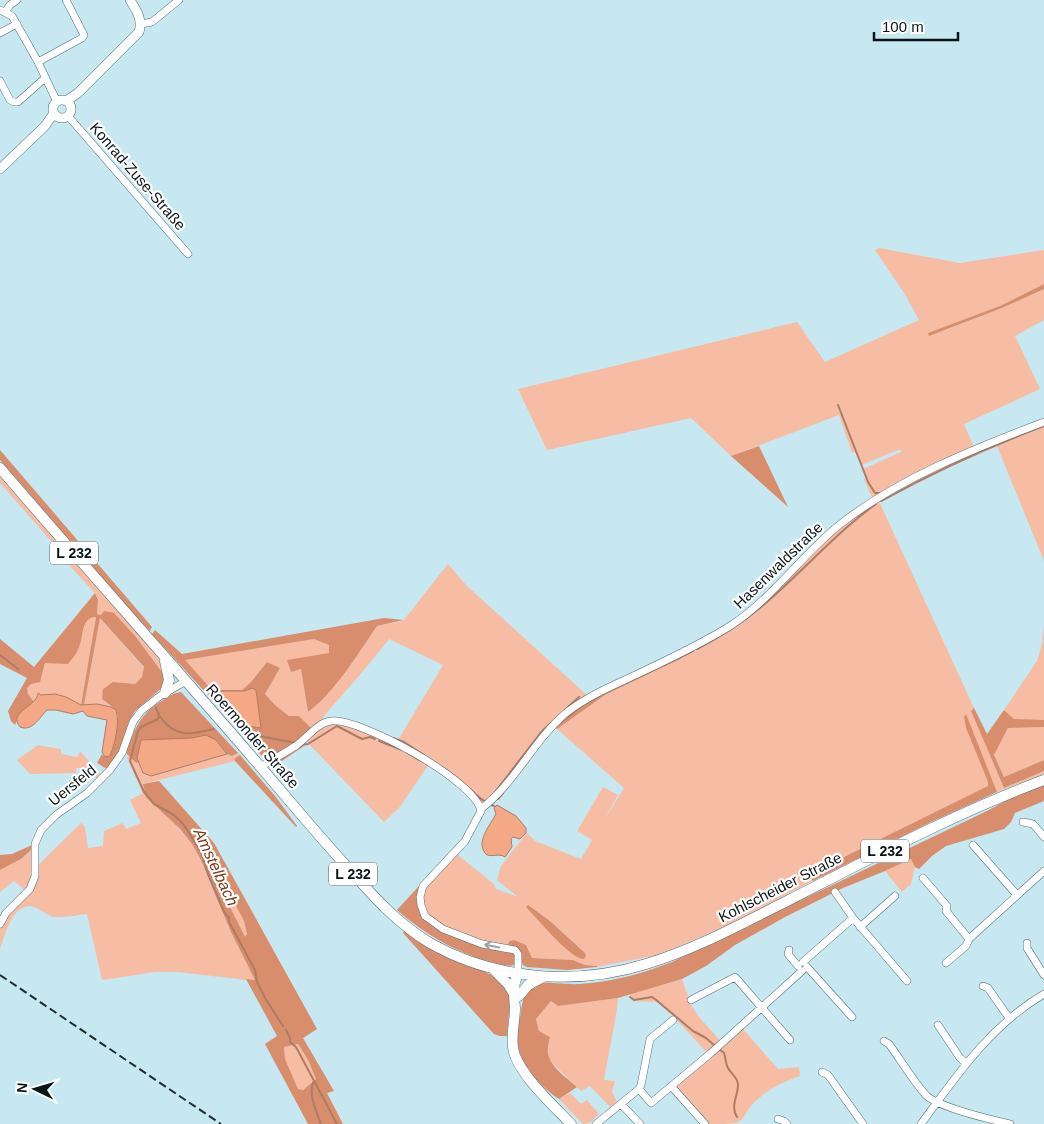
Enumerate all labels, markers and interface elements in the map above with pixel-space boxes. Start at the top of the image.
scale bar [874,10,958,42]
text: 100 m [882,18,924,35]
street label: Konrad-Zuse-Straße [87,119,189,233]
street label: Hasenwaldstraße [730,518,826,612]
road number: L 232 [50,542,98,564]
street label: Roermonder Straße [203,680,303,792]
street label: Uersfeld [45,761,99,809]
water label: Amstelbach [190,825,241,909]
road number: L 232 [861,839,909,862]
street label: Kohlscheider Straße [716,849,844,925]
road number: L 232 [329,862,377,886]
one-way arrow [485,941,501,951]
north arrow [10,1064,60,1114]
text: N [14,1082,30,1094]

